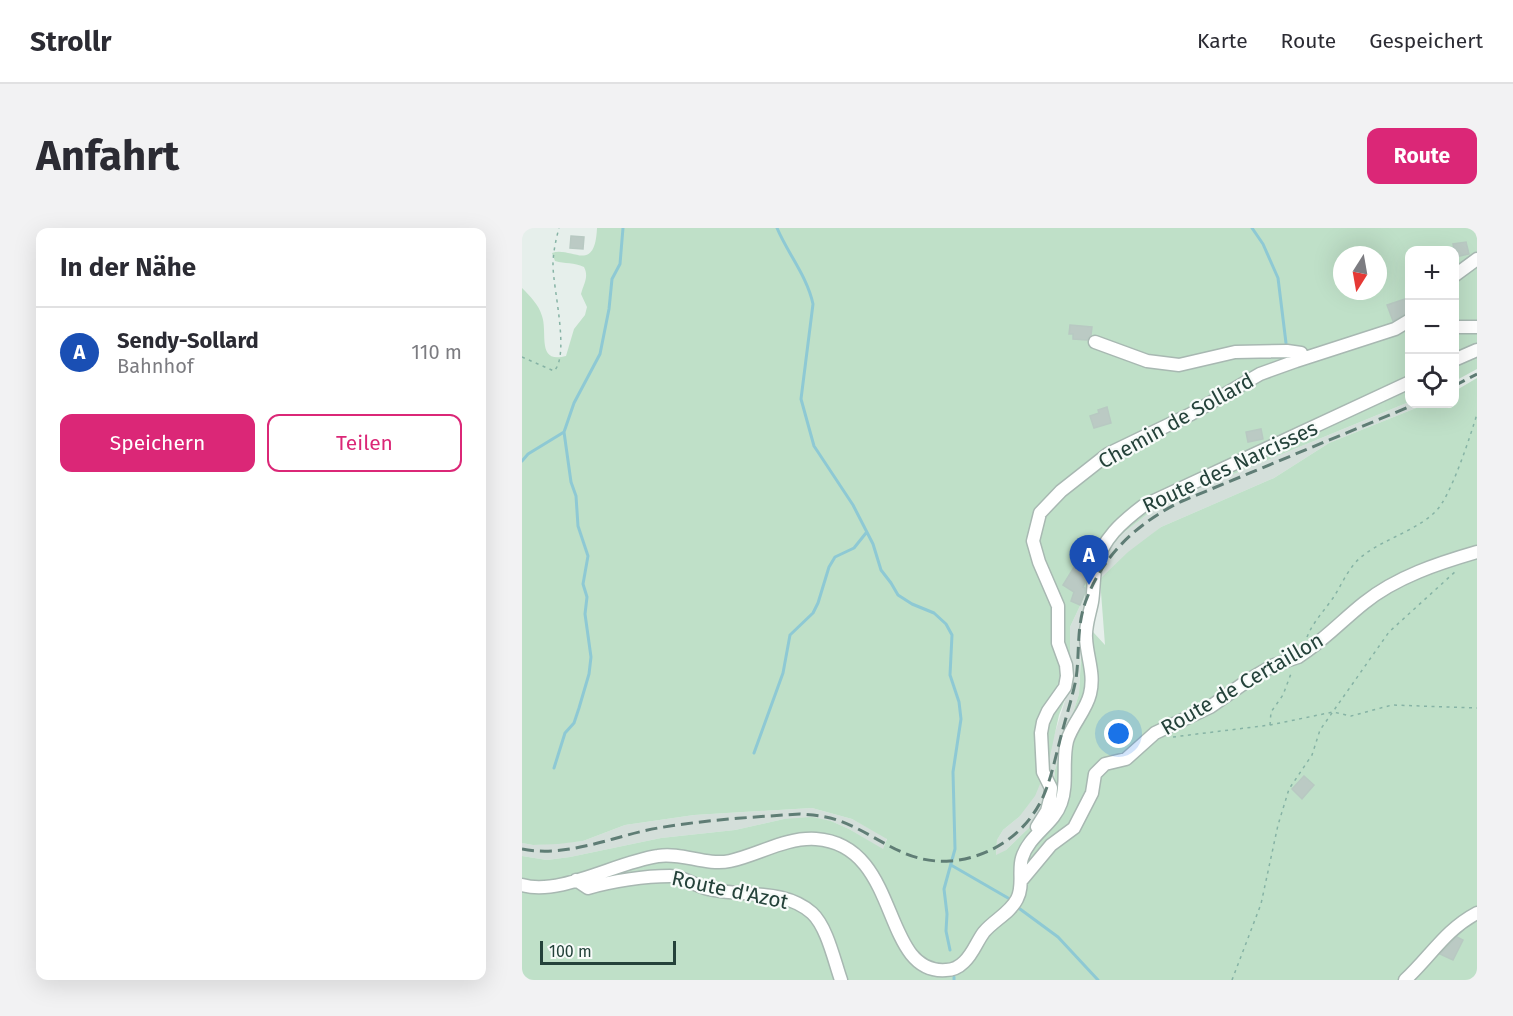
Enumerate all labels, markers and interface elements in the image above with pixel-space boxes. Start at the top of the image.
text: Strollr [30,25,111,58]
text: Karte [1197,28,1248,54]
text: Route [1281,28,1336,54]
text: Gespeichert [1369,28,1483,54]
button: Route [1367,128,1477,184]
text: Anfahrt [36,131,179,181]
north arrow [1333,246,1387,300]
map controls [1405,246,1459,408]
button: + [1405,246,1459,300]
text: In der Nähe [60,252,196,283]
button: − [1405,300,1459,354]
text: Sendy-Sollard [117,327,259,354]
text: A [74,340,85,364]
text: 110 m [411,340,462,364]
text: Bahnhof [117,354,194,378]
button: locate [1405,354,1459,408]
street label: Chemin de Sollard [1094,367,1258,475]
button: Speichern [60,414,255,472]
button: Teilen [267,414,462,472]
street label: Route des Narcisses [1138,415,1322,519]
pin: A [1070,536,1108,585]
street label: Route de Certaillon [1156,627,1328,741]
your location [1104,719,1133,748]
street label: Route d'Azot [669,865,791,915]
scale bar [540,938,676,966]
text: 100 m [549,942,592,961]

